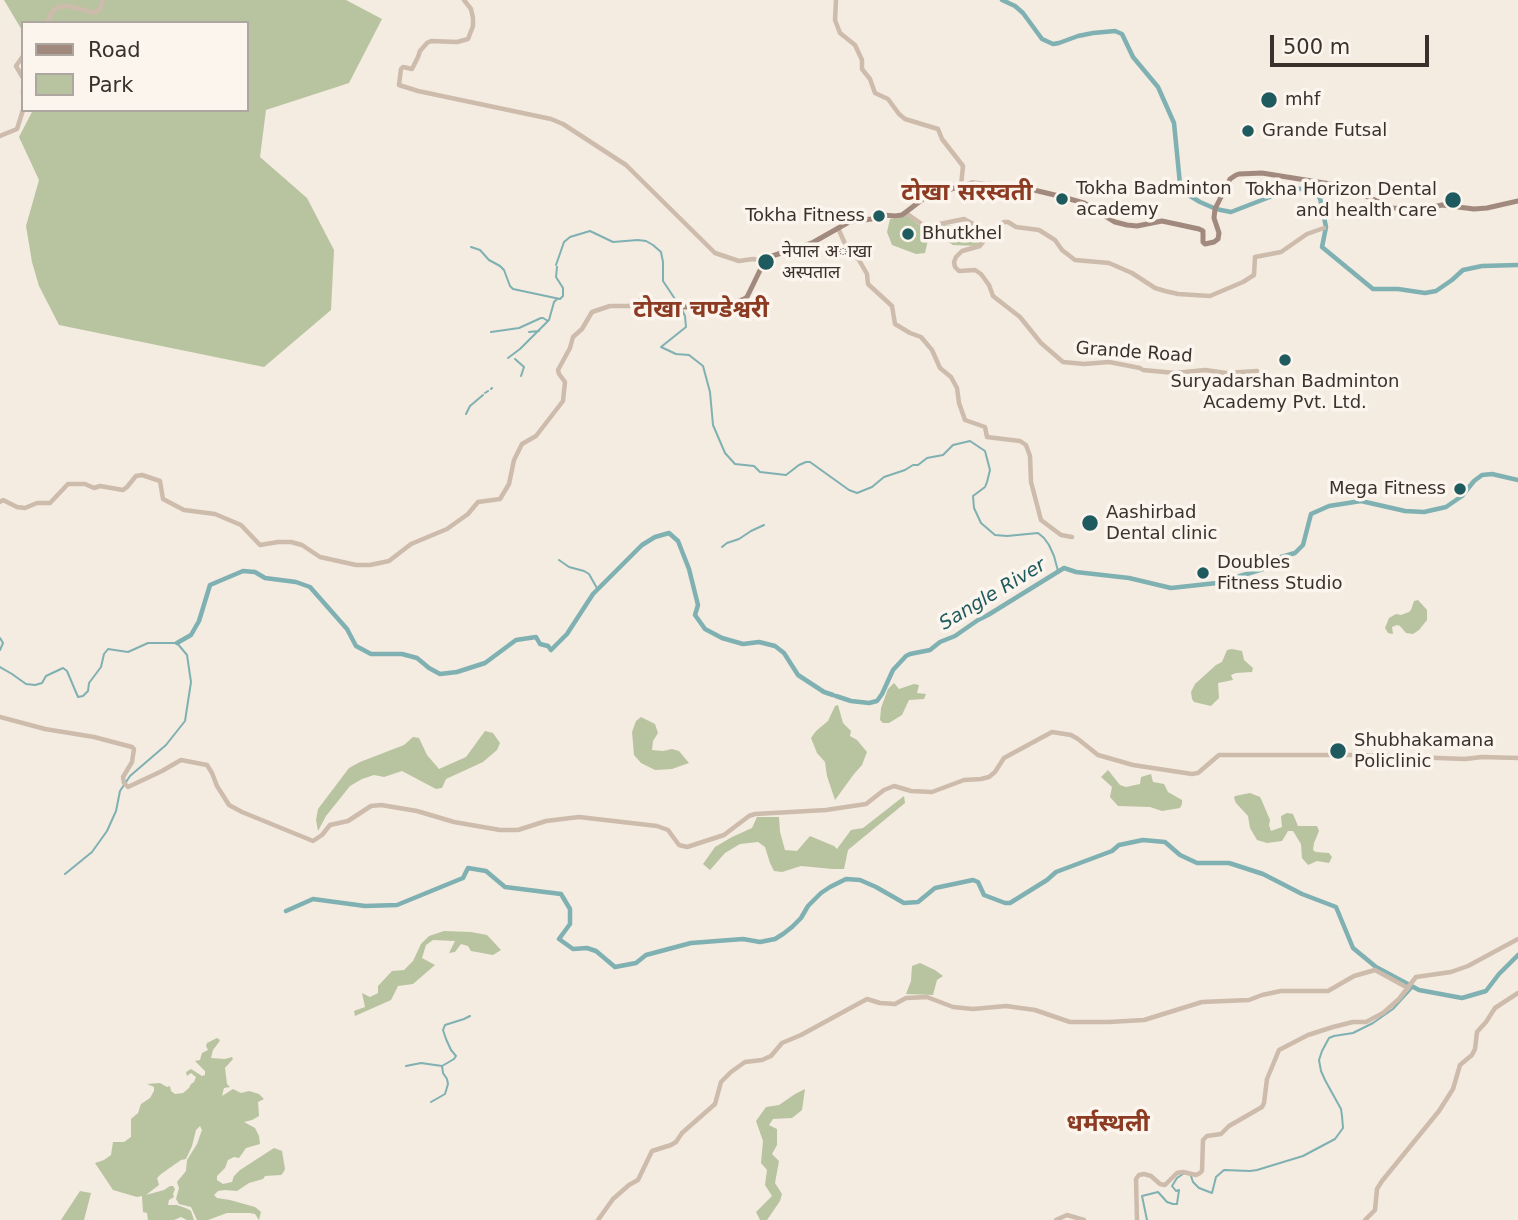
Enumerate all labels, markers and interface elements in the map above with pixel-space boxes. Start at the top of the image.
legend [21,21,248,112]
scale bar [1273,21,1432,65]
text: 500 m [1283,35,1350,59]
text: Road [88,38,141,62]
text: Park [88,73,133,97]
place label: mhf [1285,89,1320,111]
marker: mhf [1259,90,1279,110]
place label: Grande Futsal [1262,120,1387,142]
marker: Grande Futsal [1240,123,1256,139]
place label: Tokha Badminton academy [1076,178,1232,220]
place label: Tokha Horizon Dental and health care [1245,179,1437,222]
district label: टोखा सरस्वती [901,180,1033,208]
marker: Tokha Horizon Dental and health care [1443,190,1463,210]
marker: Tokha Badminton academy [1054,191,1070,207]
place label: Tokha Fitness [745,205,865,227]
marker: Tokha Fitness [871,208,887,224]
place label: Bhutkhel [922,223,1002,245]
marker: Bhutkhel [900,226,916,242]
place label: नेपाल अाखा अस्पताल [782,241,872,284]
marker: नेपाल अाखा अस्पताल [756,252,776,272]
district label: टोखा चण्डेश्वरी [633,297,769,325]
street label: Grande Road [1075,338,1193,368]
marker: Suryadarshan Badminton Academy Pvt. Ltd. [1277,352,1293,368]
place label: Suryadarshan Badminton Academy Pvt. Ltd. [1171,371,1399,414]
place label: Mega Fitness [1329,478,1446,500]
marker: Mega Fitness [1452,481,1468,497]
place label: Aashirbad Dental clinic [1106,502,1217,544]
marker: Aashirbad Dental clinic [1080,513,1100,533]
place label: Doubles Fitness Studio [1217,552,1342,594]
water label: Sangle River [936,554,1050,636]
marker: Doubles Fitness Studio [1195,565,1211,581]
place label: Shubhakamana Policlinic [1354,730,1494,772]
marker: Shubhakamana Policlinic [1328,741,1348,761]
district label: धर्मस्थली [1066,1111,1150,1139]

